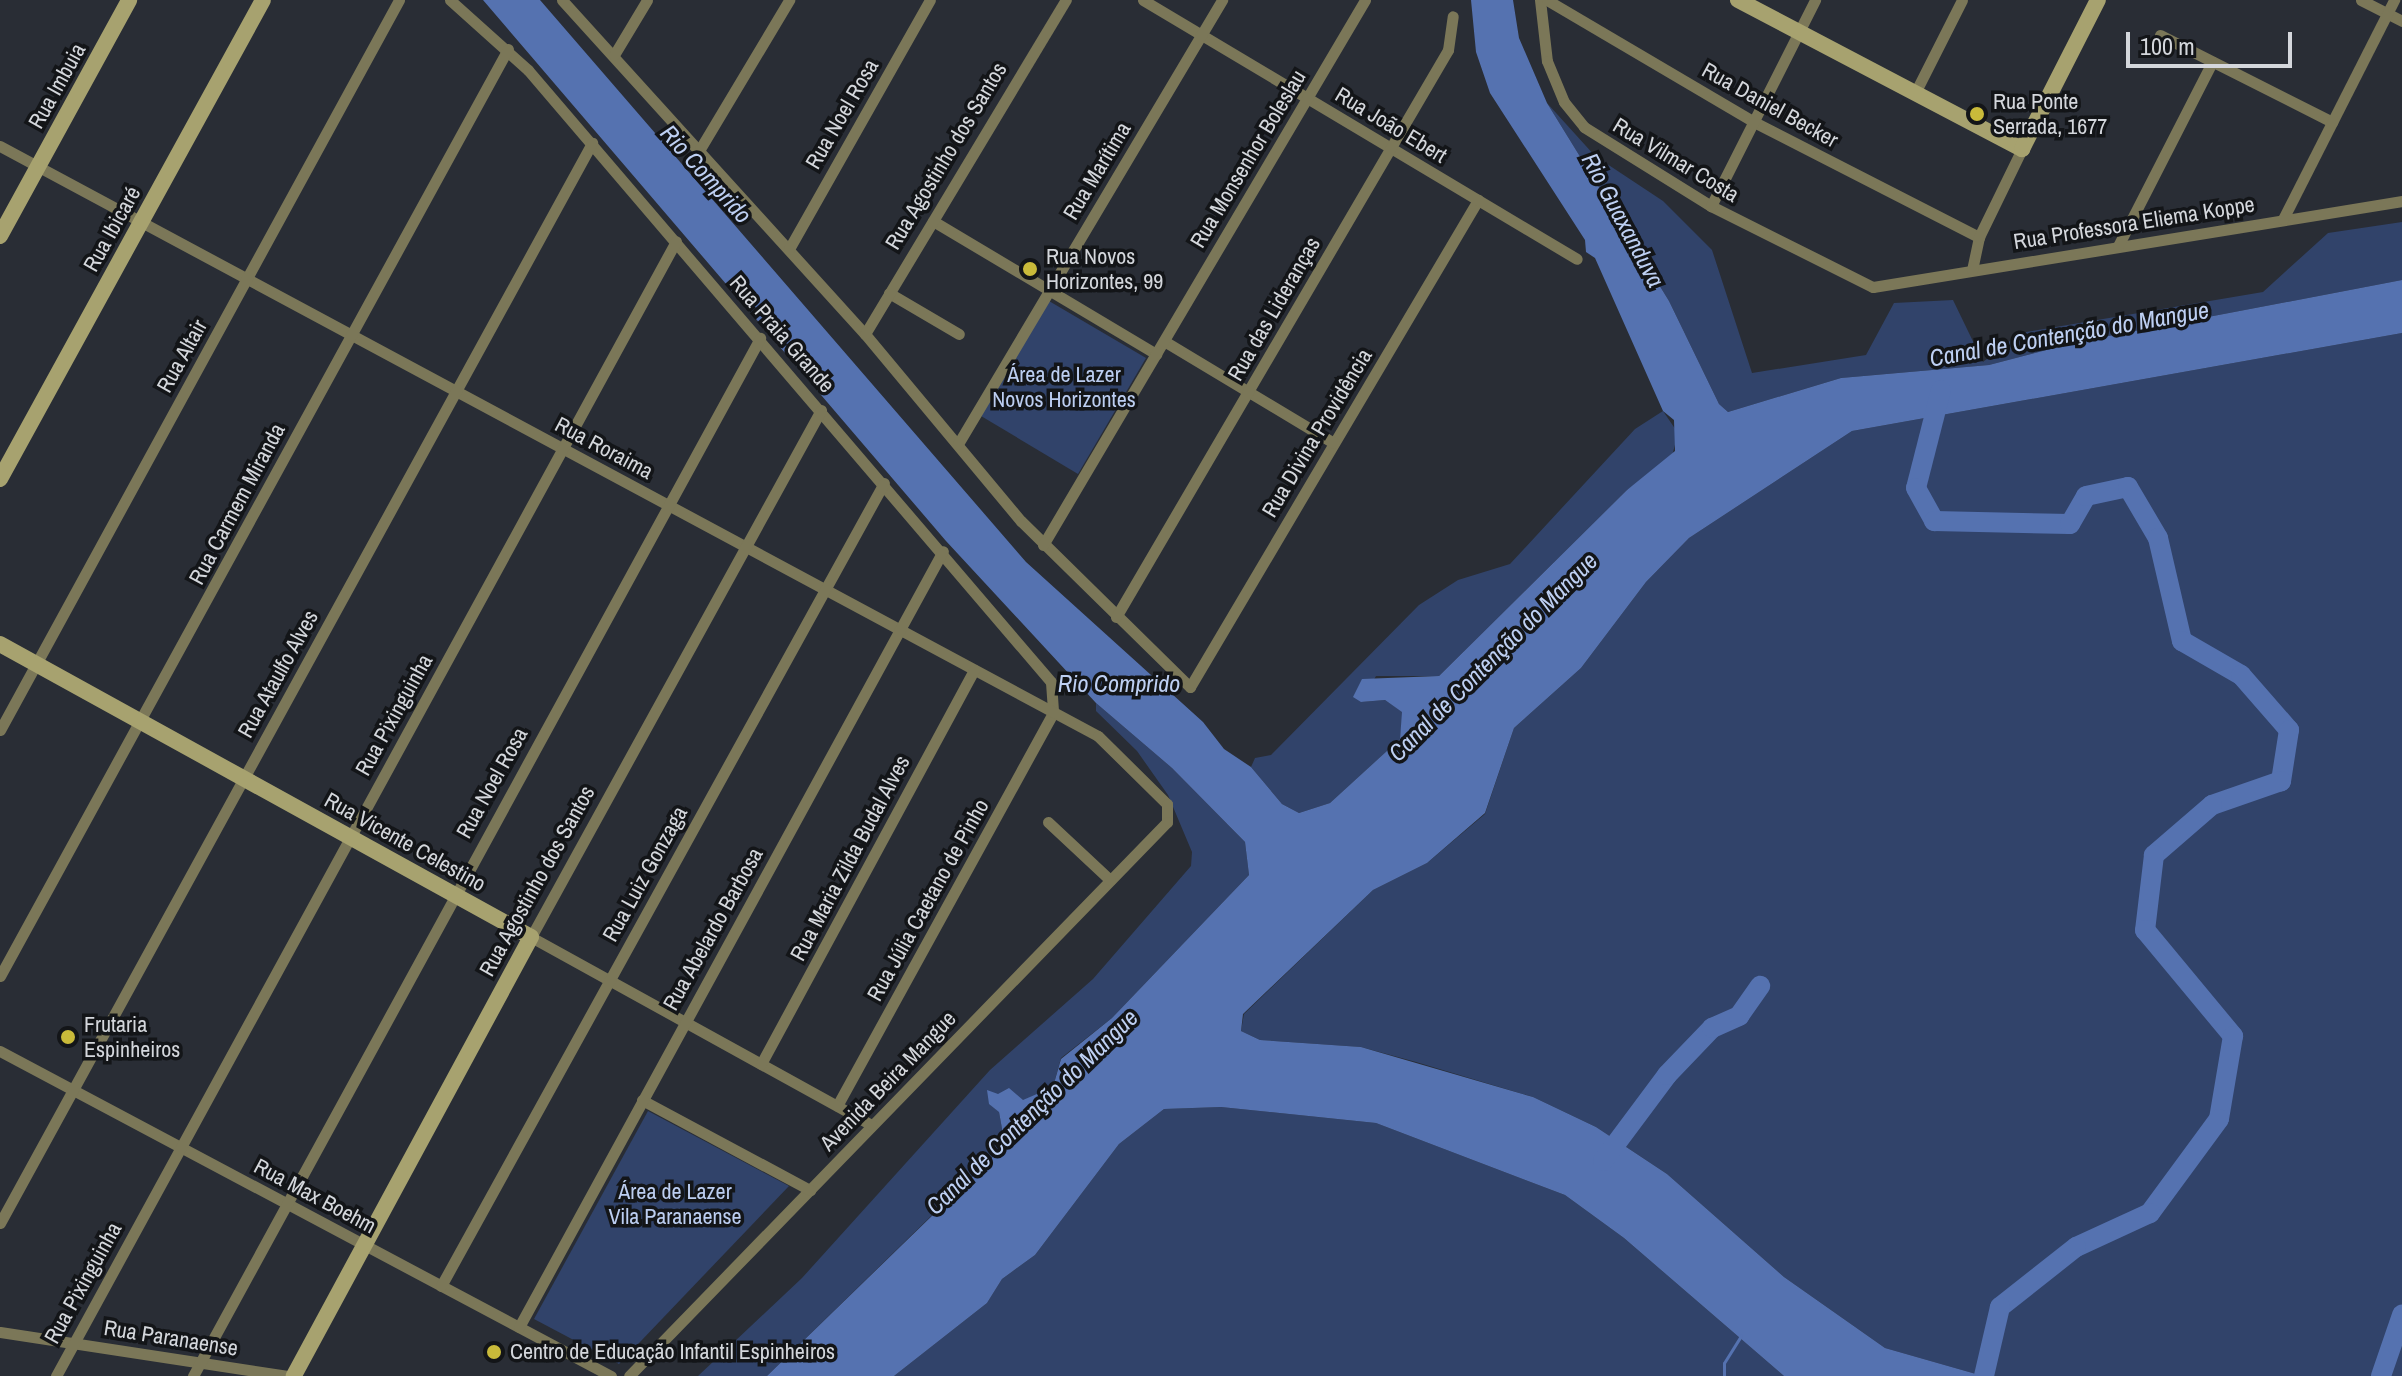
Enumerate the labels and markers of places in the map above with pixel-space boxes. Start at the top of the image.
place label: Rua Ponte Serrada, 1677 [1993,88,2107,140]
marker: Rua Ponte Serrada, 1677 [1968,105,1986,123]
place label: Rua Novos Horizontes, 99 [1046,243,1163,294]
marker: Rua Novos Horizontes, 99 [1021,260,1039,278]
place label: Frutaria Espinheiros [84,1011,180,1062]
marker: Frutaria Espinheiros [59,1028,77,1046]
place label: Centro de Educação Infantil Espinheiros [510,1339,835,1365]
marker: Centro de Educação Infantil Espinheiros [485,1343,503,1361]

